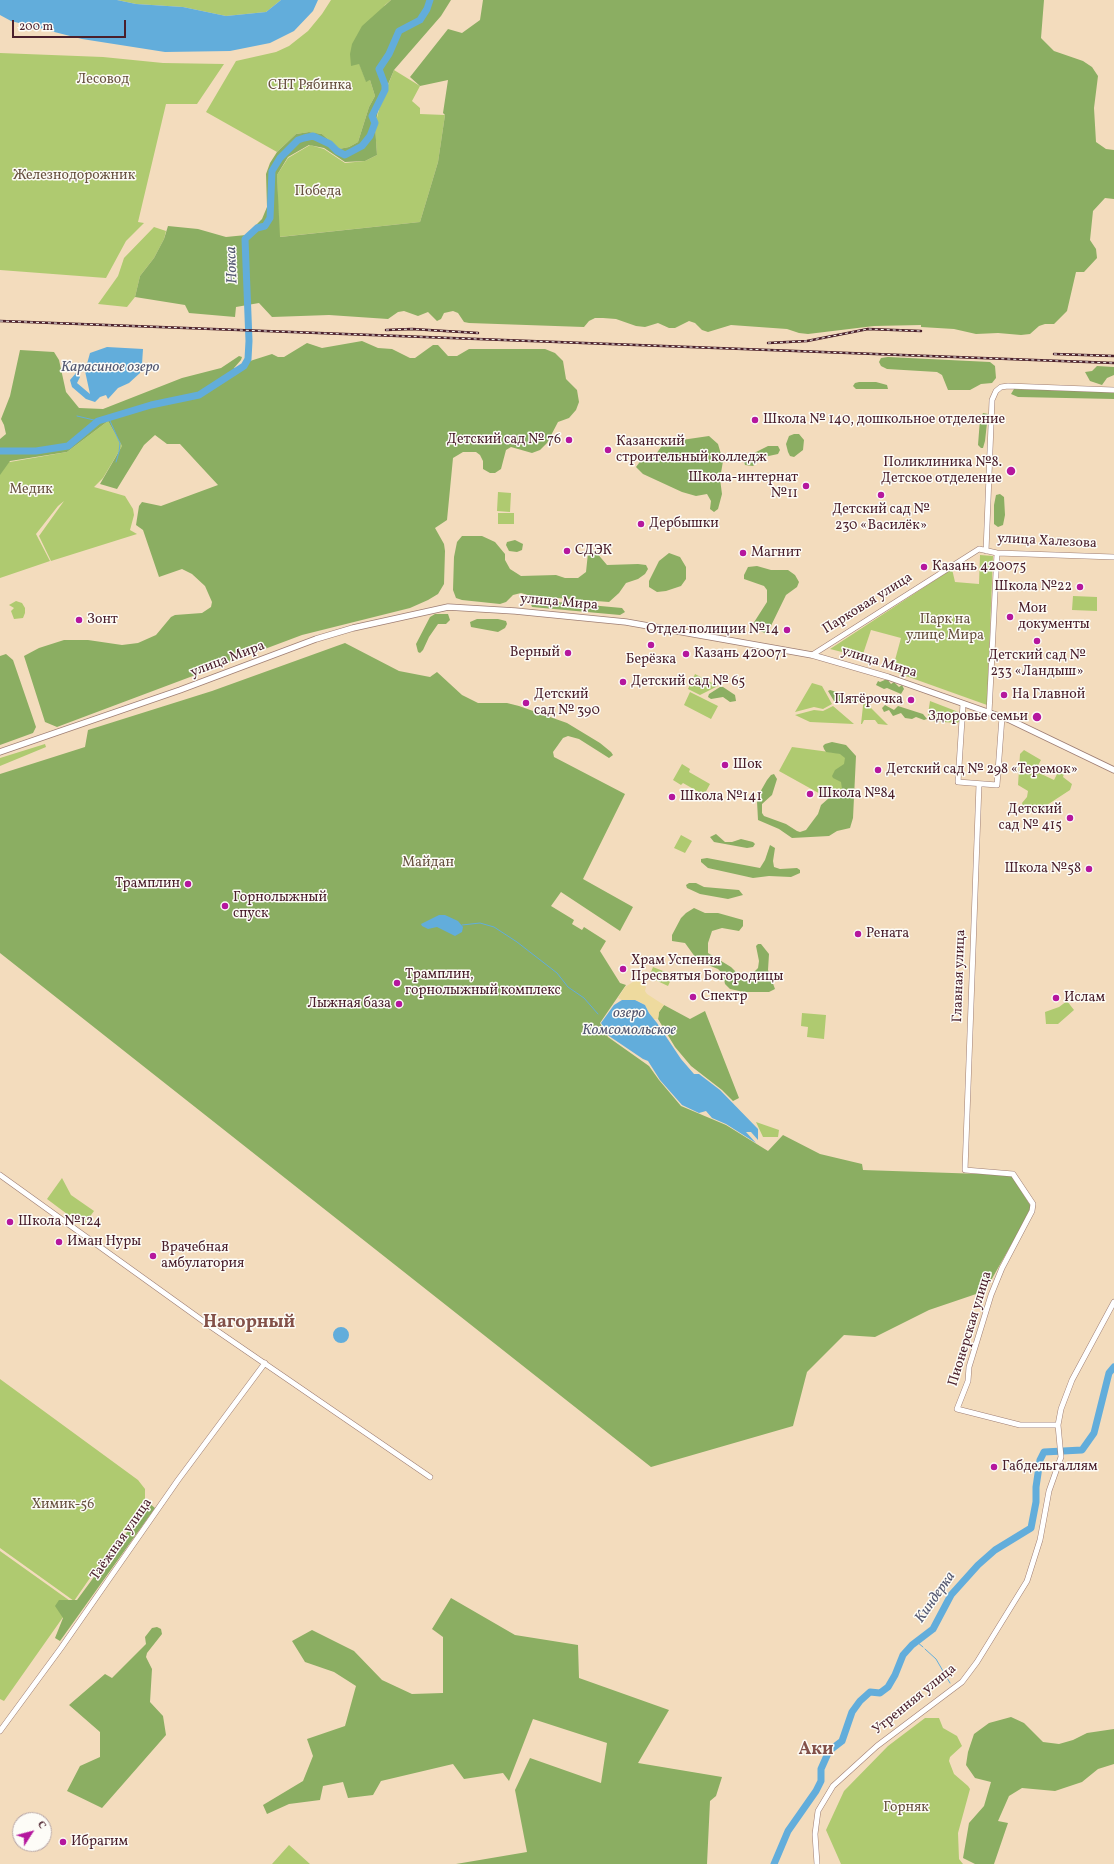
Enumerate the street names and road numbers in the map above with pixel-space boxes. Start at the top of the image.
street label: улица Халезова [997,531,1097,553]
street label: Парковая улица [820,570,916,638]
street label: улица Мира [519,591,599,615]
street label: улица Мира [188,638,268,682]
street label: улица Мира [839,644,919,682]
street label: Главная улица [950,929,970,1023]
street label: Пионерская улица [946,1269,996,1389]
street label: Таёжная улица [87,1496,157,1584]
street label: Утренняя улица [870,1661,960,1739]

